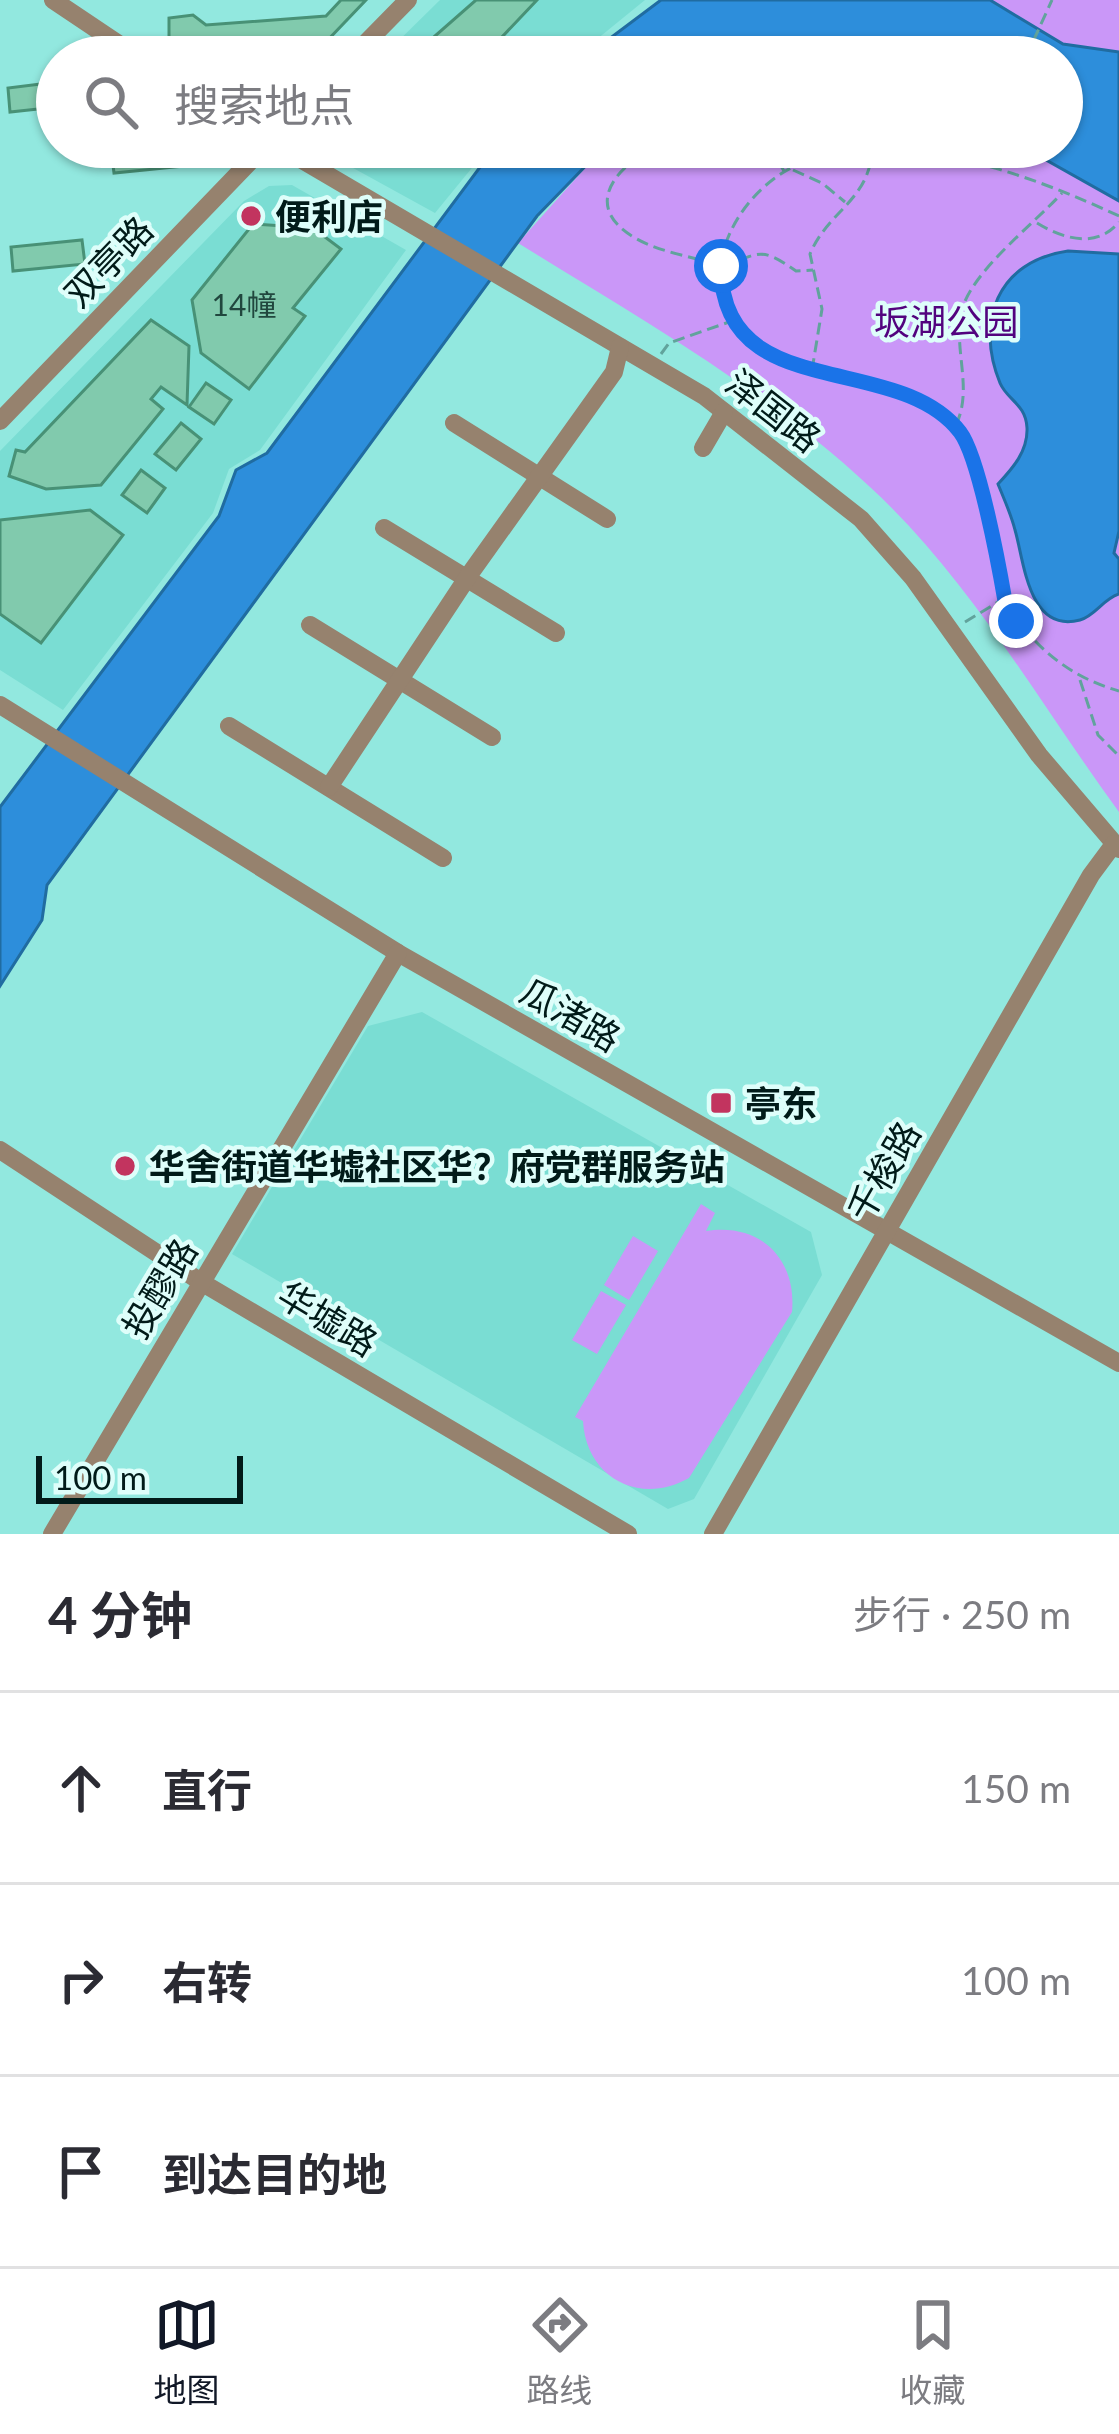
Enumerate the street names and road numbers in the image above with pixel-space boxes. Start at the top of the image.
street label: 双亭路 [55,207,161,315]
street label: 泽国路 [718,359,830,461]
street label: 瓜渚路 [513,968,629,1060]
street label: 千梭路 [837,1113,929,1229]
street label: 投醪路 [112,1230,206,1346]
street label: 华墟路 [270,1271,386,1365]

